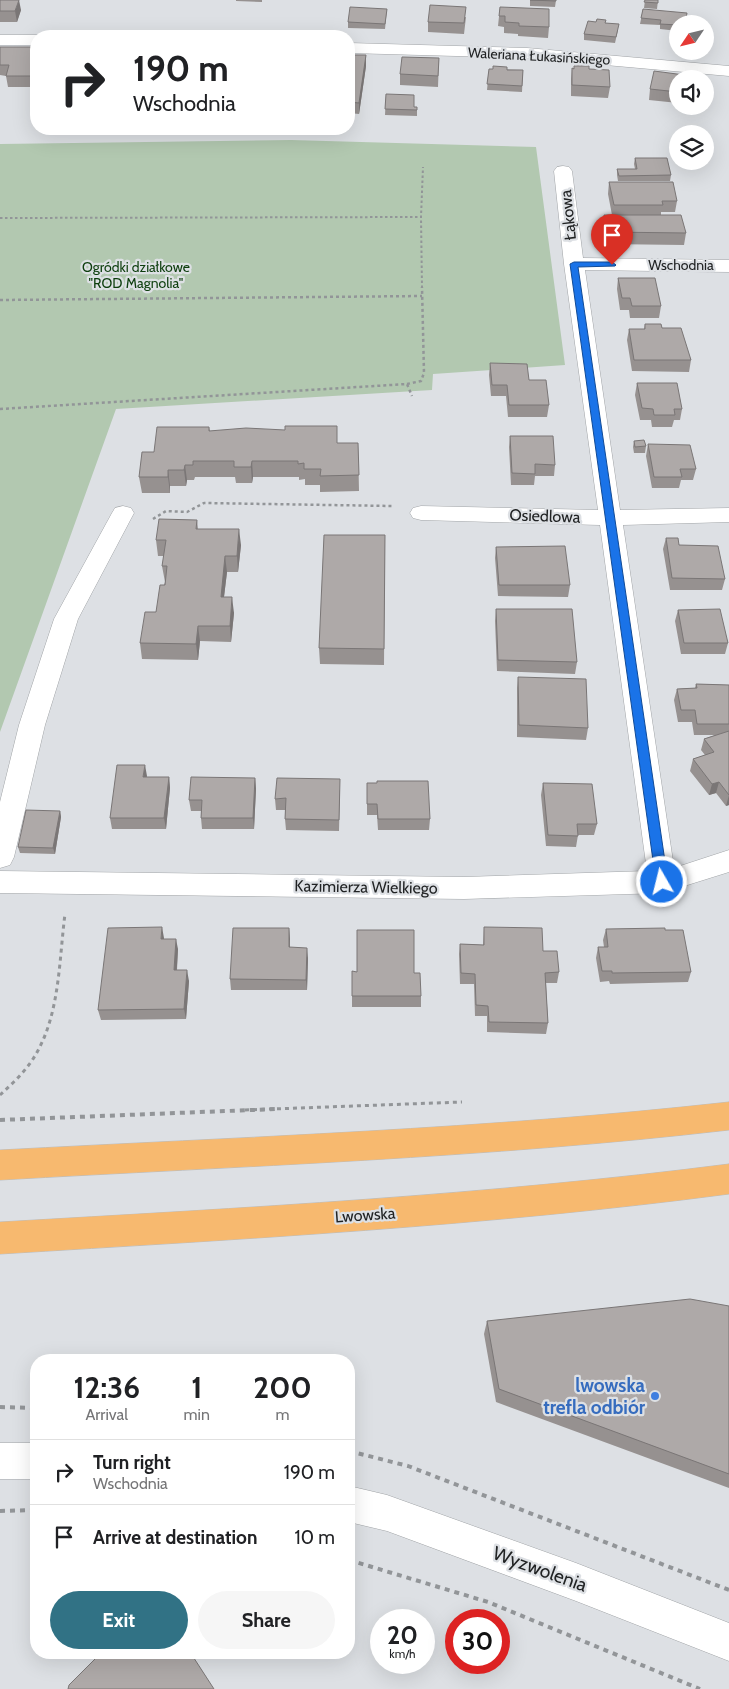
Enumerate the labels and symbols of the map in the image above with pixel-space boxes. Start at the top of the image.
north arrow [669,15,714,60]
street label: Waleriana Łukasińskiego [467,43,611,69]
street label: Łąkowa [556,189,580,241]
pin [591,214,633,265]
street label: Wschodnia [648,256,714,274]
park label: Ogródki działkowe "ROD Magnolia" [82,258,190,292]
street label: Osiedlowa [509,505,581,527]
position arrow [635,855,687,907]
street label: Kazimierza Wielkiego [294,876,438,898]
street label: Lwowska [334,1203,396,1227]
place label: lwowska trefla odbiór [543,1374,646,1419]
marker: lwowska trefla odbiór [649,1390,661,1402]
street label: Wyzwolenia [490,1541,590,1597]
speed limit sign: 30 [445,1609,510,1674]

